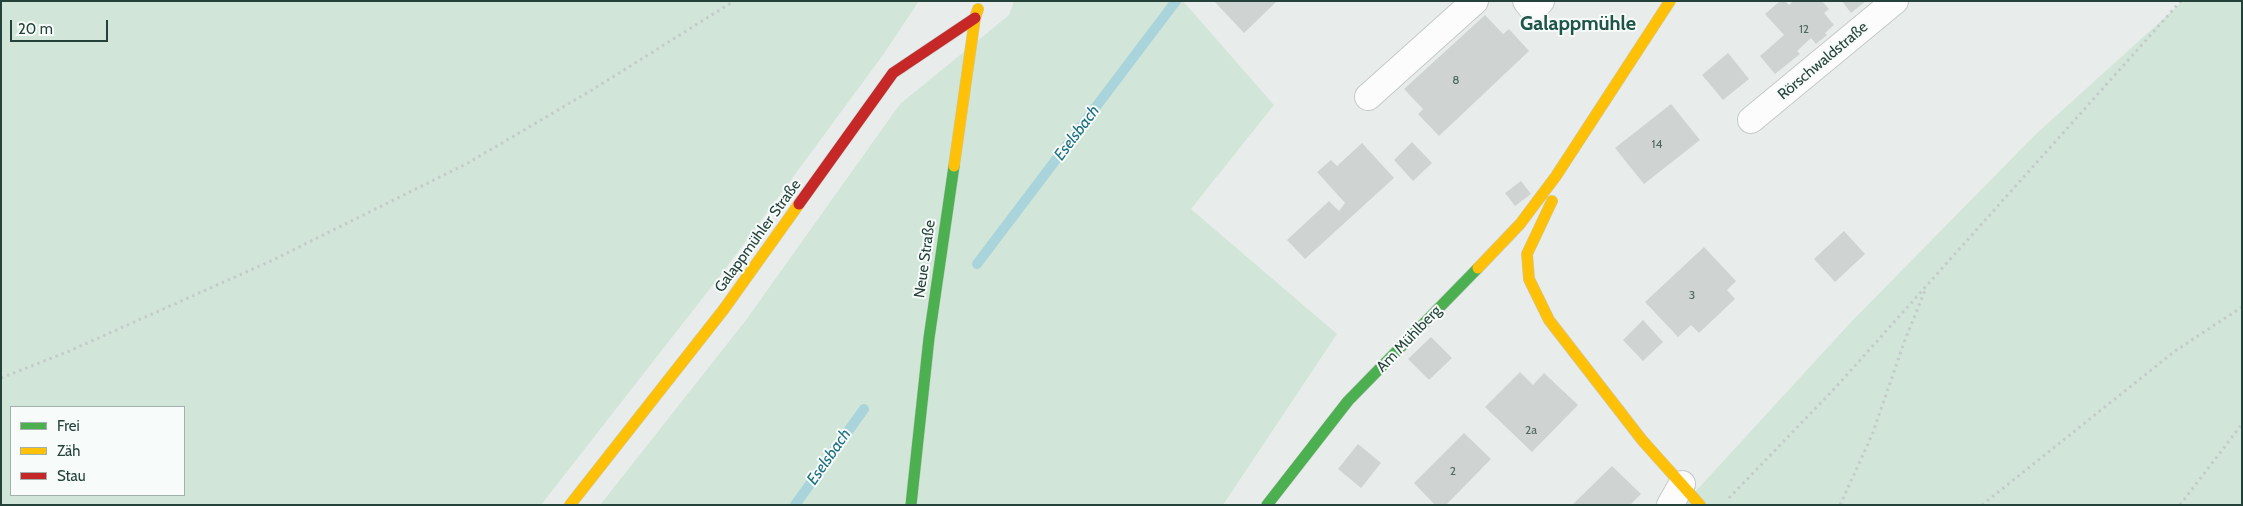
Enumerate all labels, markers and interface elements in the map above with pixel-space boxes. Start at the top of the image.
scale bar [12,10,110,42]
district label: Galappmühle [1520,12,1636,36]
street label: Rörschwaldstraße [1774,18,1872,104]
text: 20 m [18,20,53,38]
house number: 12 [1799,22,1809,36]
house number: 8 [1452,73,1460,87]
water label: Eselsbach [1050,102,1104,164]
house number: 14 [1652,137,1662,151]
street label: Galappmühler Straße [711,176,805,296]
street label: Neue Straße [911,219,939,299]
house number: 3 [1689,288,1695,302]
street label: Am Mühlberg [1373,302,1445,376]
legend [10,406,185,496]
text: Frei [57,417,80,435]
house number: 2a [1525,423,1537,437]
water label: Eselsbach [803,426,855,488]
text: Zäh [57,442,80,460]
house number: 2 [1450,464,1456,478]
text: Stau [57,467,86,485]

